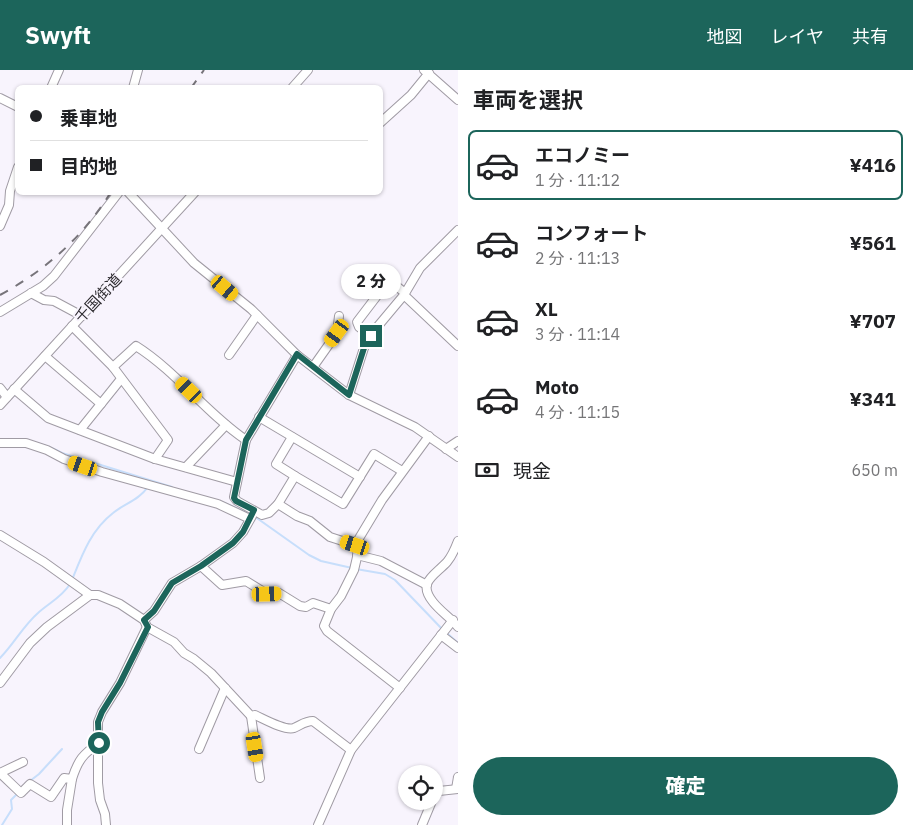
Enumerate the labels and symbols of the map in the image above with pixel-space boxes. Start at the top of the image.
callout: 2 分 [341,264,401,298]
street label: 千国街道 [71,270,125,326]
car [208,273,241,303]
car [322,316,351,350]
route end [360,325,382,347]
car [172,374,205,406]
car [66,454,99,478]
car [338,533,371,557]
car [251,586,282,602]
car [245,731,264,763]
route start [88,732,110,754]

